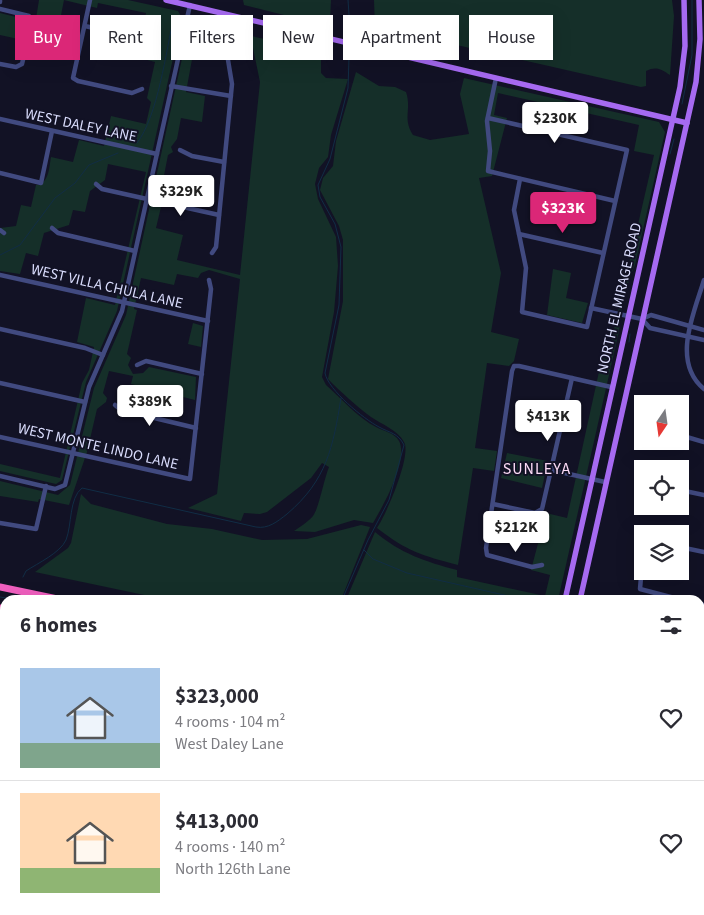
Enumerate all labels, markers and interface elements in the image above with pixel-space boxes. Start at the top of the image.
chip: Buy [15,15,80,60]
chip: Rent [90,15,161,60]
chip: Filters [171,15,253,60]
chip: New [263,15,333,60]
chip: Apartment [343,15,459,60]
chip: House [469,15,553,60]
pin: $230K [520,102,590,144]
street label: WEST DALEY LANE [23,103,139,148]
text: $230K [533,107,577,129]
pin: $329K [146,174,216,217]
text: $329K [159,180,203,202]
pin: $323K [528,192,598,234]
text: $323K [541,197,585,219]
street label: NORTH EL MIRAGE ROAD [592,221,647,376]
street label: WEST VILLA CHULA LANE [29,259,185,314]
pin: $389K [115,384,185,427]
text: $389K [128,390,172,412]
north arrow [634,395,689,450]
map controls [634,395,689,580]
pin: $413K [513,400,583,442]
text: $413K [526,405,570,427]
street label: WEST MONTE LINDO LANE [16,418,180,475]
district label: SUNLEYA [503,458,571,480]
button: locate [634,460,689,515]
pin: $212K [481,510,551,553]
text: $212K [494,516,538,538]
button: layers [634,525,689,580]
text: 6 homes [20,610,97,640]
icon: filters [657,611,685,639]
text: $323,000 [175,681,259,711]
icon: home [60,688,120,748]
icon: heart [657,704,685,732]
text: 4 rooms · 104 m² [175,711,285,733]
text: West Daley Lane [175,733,284,755]
text: $413,000 [175,806,259,836]
icon: home [60,813,120,873]
icon: heart [657,829,685,857]
text: 4 rooms · 140 m² [175,836,285,858]
text: North 126th Lane [175,858,291,880]

